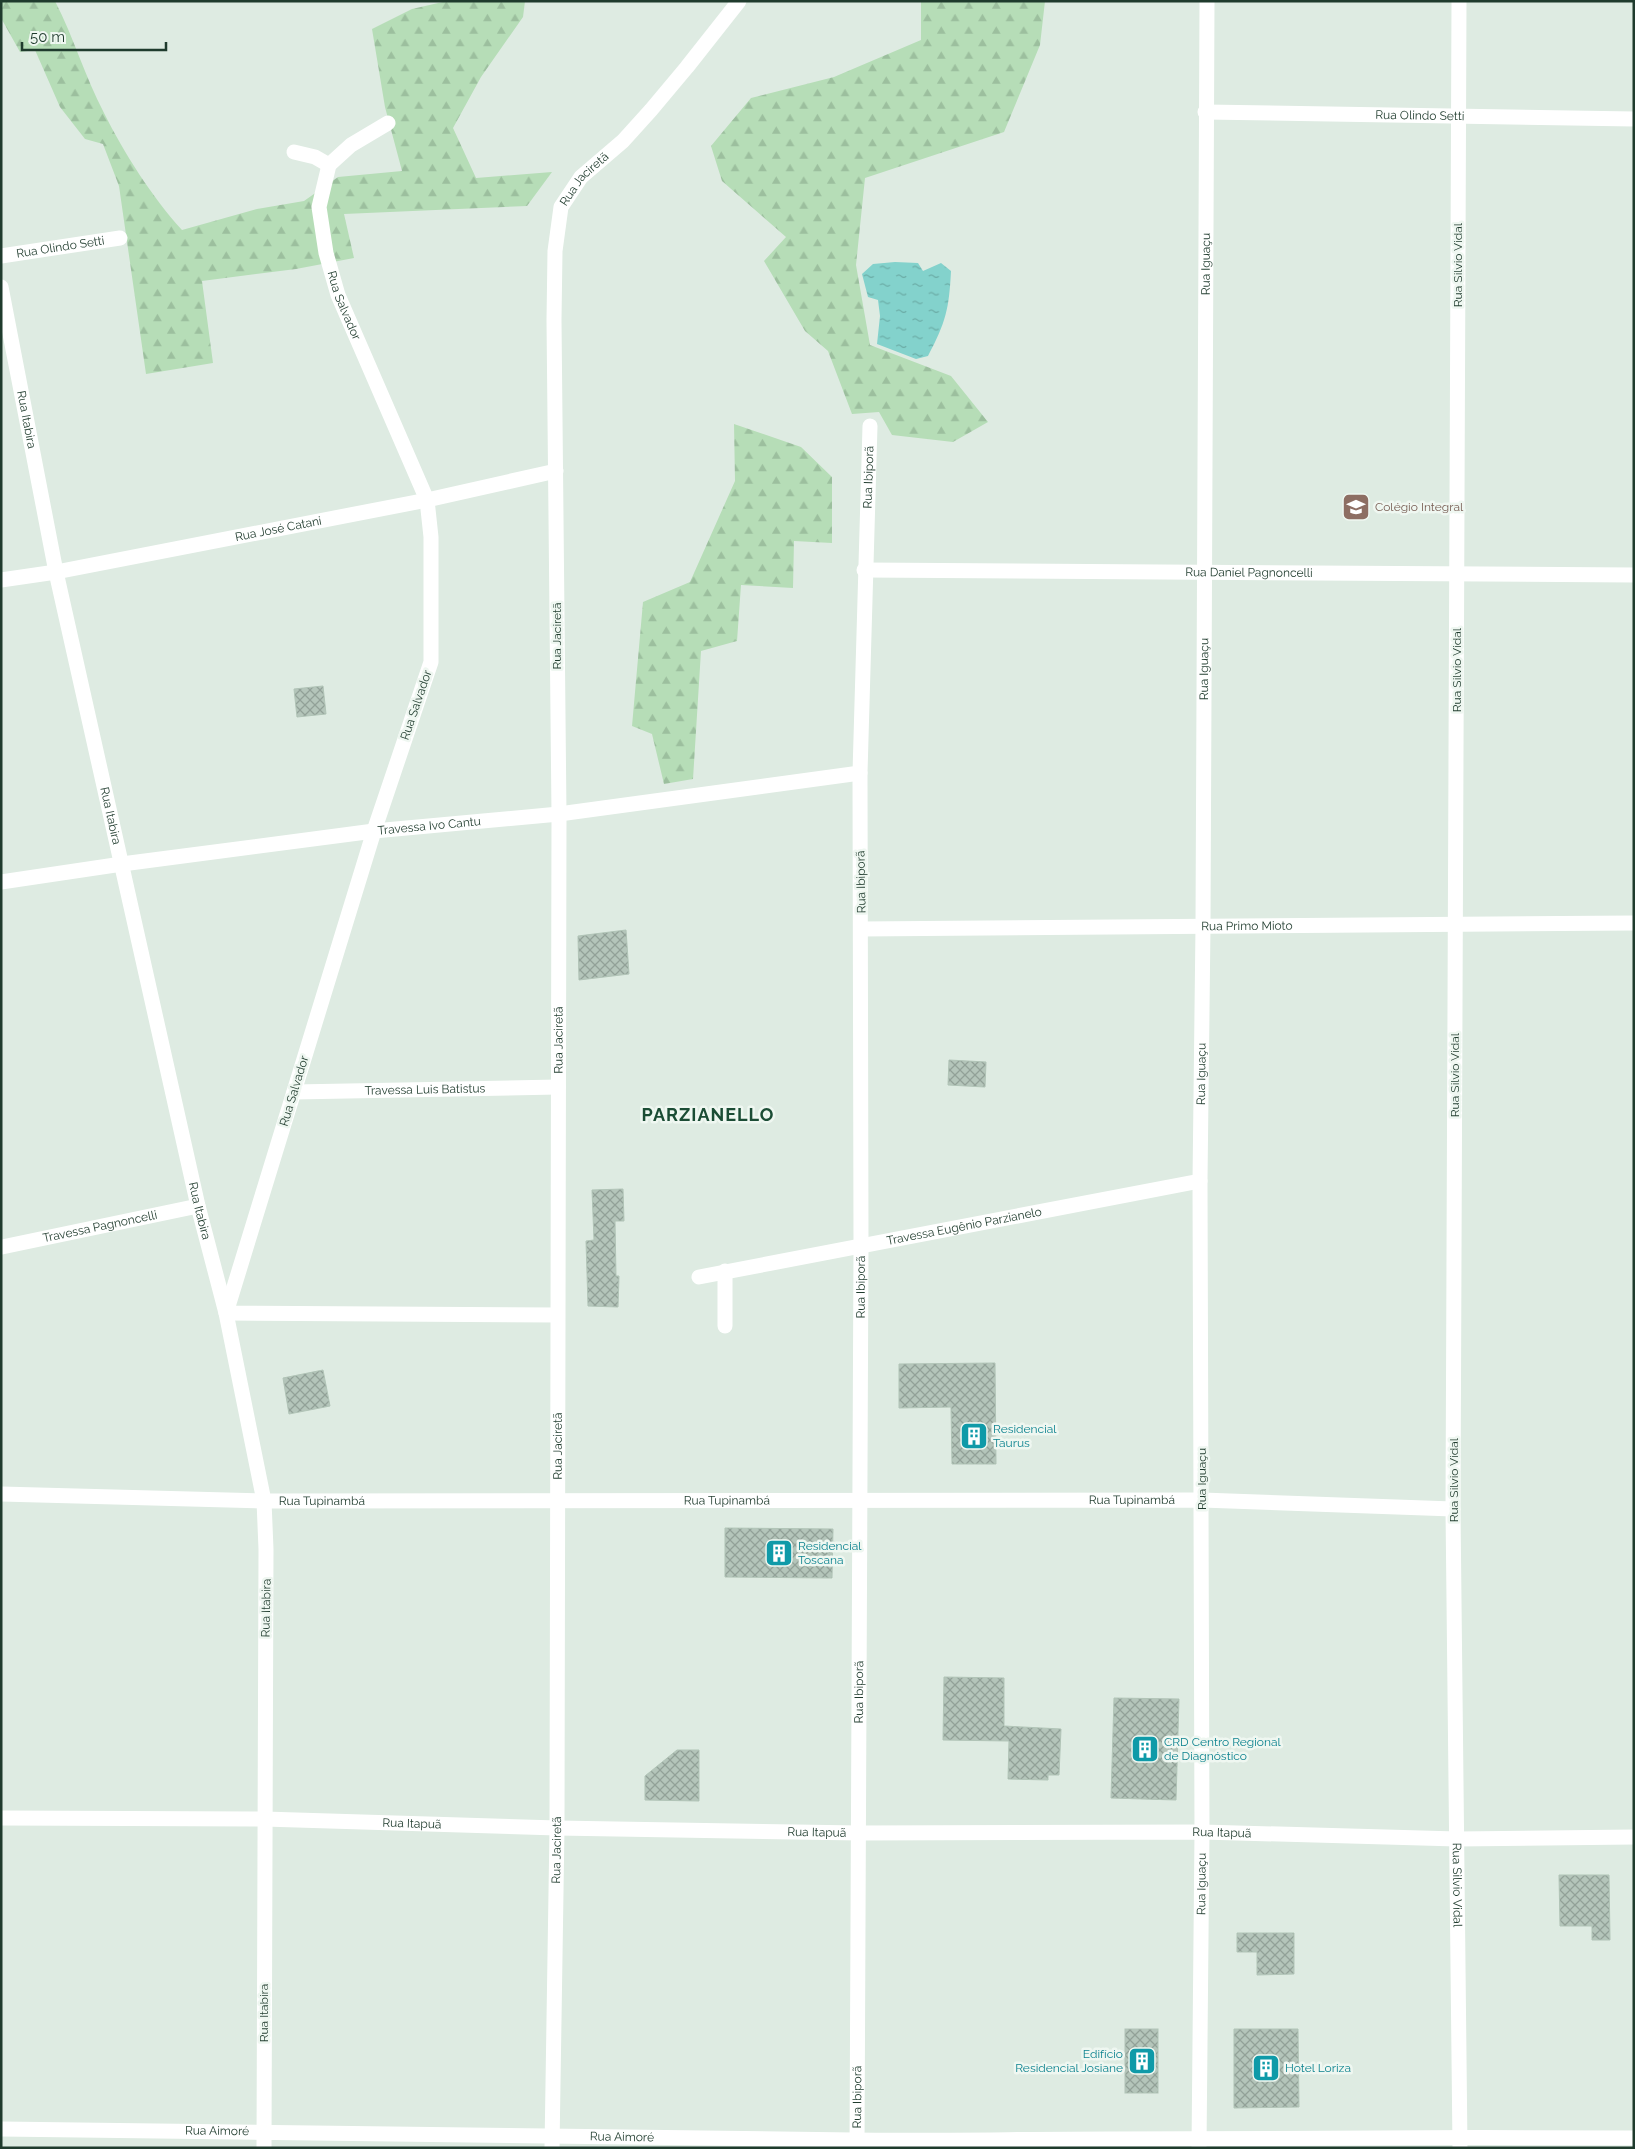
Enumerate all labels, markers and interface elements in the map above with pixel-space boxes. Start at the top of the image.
scale bar [22,20,166,52]
text: 50 m [30,28,65,46]
street label: Rua Olindo Setti [1375,108,1465,123]
street label: Rua Jaciretã [557,150,611,208]
street label: Rua Silvio Vidal [1451,222,1465,307]
street label: Rua Olindo Setti [15,233,105,261]
street label: Rua Iguaçu [1199,233,1213,295]
street label: Rua Salvador [324,269,364,343]
street label: Rua Itabira [14,389,39,450]
street label: Rua Ibiporã [861,446,876,509]
school or university icon: Colégio Integral [1341,492,1371,522]
place label: Colégio Integral [1375,500,1464,514]
street label: Rua José Catani [234,514,323,544]
street label: Rua Daniel Pagnoncelli [1185,565,1313,580]
street label: Rua Jaciretã [550,602,564,670]
street label: Rua Silvio Vidal [1450,627,1464,712]
street label: Rua Iguaçu [1197,638,1211,700]
street label: Rua Salvador [398,667,435,742]
street label: Rua Itabira [97,786,124,846]
street label: Travessa Ivo Cantu [377,814,481,838]
street label: Rua Ibiporã [853,851,869,913]
street label: Rua Primo Mioto [1201,919,1293,933]
street label: Rua Jaciretã [551,1006,566,1074]
street label: Rua Silvio Vidal [1448,1032,1462,1117]
street label: Rua Iguaçu [1194,1043,1209,1105]
street label: Rua Salvador [277,1053,312,1128]
street label: Travessa Luis Batistus [364,1081,486,1098]
district label: PARZIANELLO [642,1104,774,1125]
street label: Rua Itabira [186,1181,213,1241]
street label: Travessa Eugênio Parzianelo [885,1204,1043,1248]
street label: Travessa Pagnoncelli [41,1208,158,1245]
street label: Rua Ibiporã [854,1256,868,1318]
street label: Rua Jaciretã [551,1412,565,1480]
building icon: Residencial Taurus [959,1421,989,1451]
place label: Residencial Taurus [993,1422,1057,1450]
street label: Rua Silvio Vidal [1447,1437,1461,1522]
street label: Rua Iguaçu [1195,1448,1209,1510]
street label: Rua Tupinambá [684,1493,770,1508]
street label: Rua Tupinambá [1089,1493,1175,1507]
street label: Rua Tupinambá [279,1494,365,1508]
building icon: Residencial Toscana [764,1538,794,1568]
place label: Residencial Toscana [798,1539,862,1567]
street label: Rua Itabira [258,1579,274,1637]
street label: Rua Ibiporã [852,1661,866,1723]
building icon: CRD Centro Regional de Diagnóstico [1130,1734,1160,1764]
place label: CRD Centro Regional de Diagnóstico [1164,1735,1282,1763]
street label: Rua Itapuã [382,1816,442,1831]
street label: Rua Jaciretã [549,1816,564,1884]
street label: Rua Itapuã [787,1825,846,1840]
street label: Rua Itapuã [1192,1825,1252,1840]
street label: Rua Silvio Vidal [1450,1843,1465,1928]
street label: Rua Iguaçu [1194,1853,1209,1915]
street label: Rua Itabira [257,1984,271,2042]
building icon: Edifício Residencial Josiane [1127,2046,1157,2076]
place label: Edifício Residencial Josiane [1015,2047,1123,2075]
building icon: Hotel Loriza [1251,2053,1281,2083]
place label: Hotel Loriza [1285,2061,1351,2075]
street label: Rua Ibiporã [850,2066,864,2128]
street label: Rua Aimoré [185,2123,249,2138]
street label: Rua Aimoré [590,2129,654,2144]

